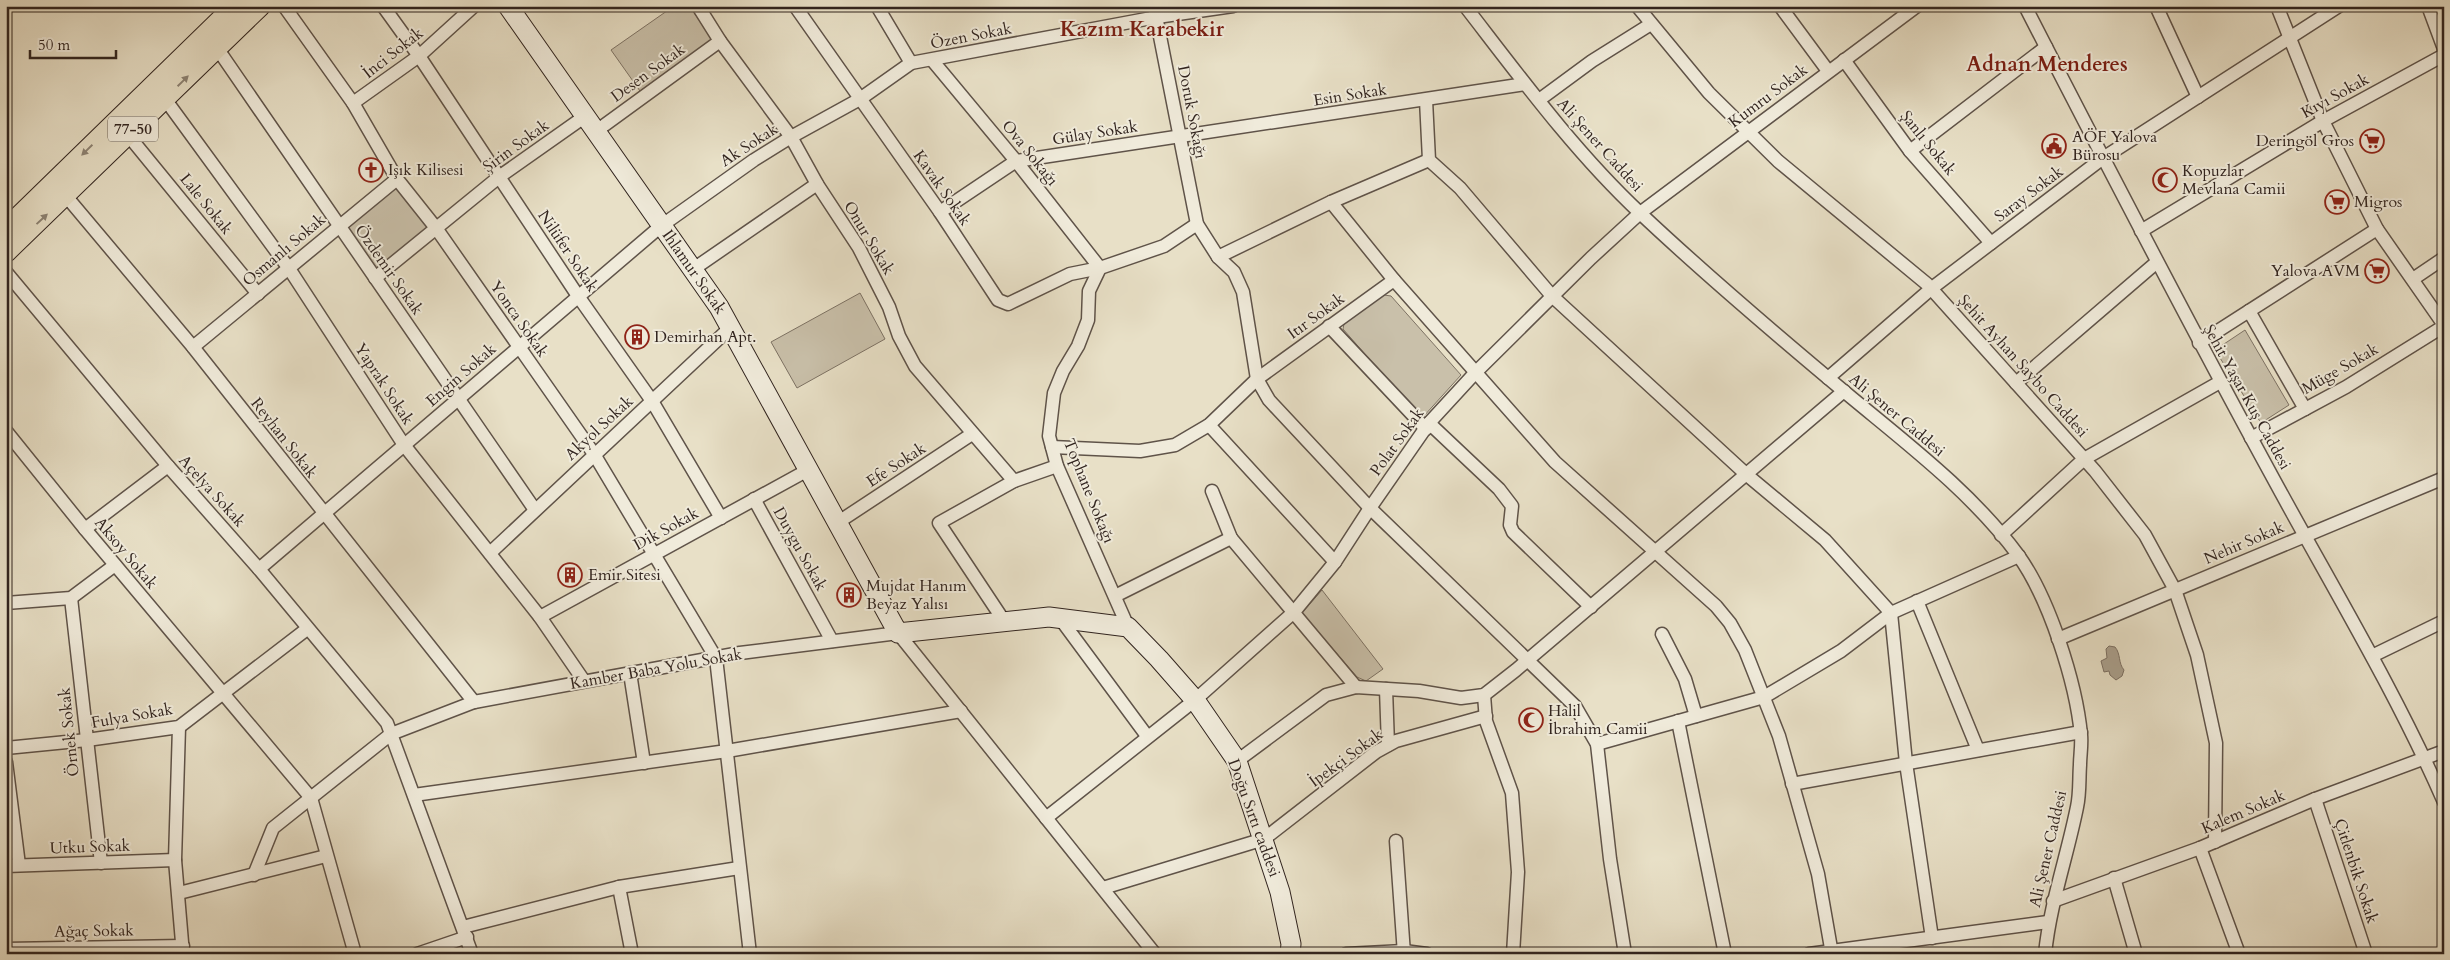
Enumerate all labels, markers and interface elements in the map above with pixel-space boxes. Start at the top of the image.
district label: Kazım Karabekir [1060,15,1225,44]
street label: Özen Sokak [928,17,1014,55]
street label: İnci Sokak [358,22,428,84]
scale bar [30,28,116,60]
text: 50 m [38,35,70,55]
street label: Desen Sokak [606,38,690,107]
district label: Adnan Menderes [1966,50,2128,79]
street label: Kumru Sokak [1724,59,1812,133]
street label: Doruk Sokağı [1172,63,1212,161]
street label: Kıyı Sokak [2297,68,2373,124]
one-way arrow [177,75,189,87]
street label: Esin Sokak [1312,78,1389,112]
street label: Ali Şener Caddesi [1552,93,1648,197]
street label: Şanlı Sokak [1895,106,1961,180]
street label: Şirin Sokak [478,114,554,178]
street label: Ova Sokağı [997,115,1064,191]
street label: Gülay Sokak [1051,115,1140,151]
road number: 77-50 [108,116,158,142]
street label: Ak Sokak [716,118,783,172]
place label: AÖF Yalova Bürosu [2072,126,2157,166]
supermarket icon: Deringöl Gros [2359,128,2385,154]
place label: Deringöl Gros [2256,130,2354,152]
public building icon: AÖF Yalova Bürosu [2041,133,2067,159]
one-way arrow [81,144,93,156]
street label: Kavak Sokak [908,146,976,230]
church icon: Işık Kilisesi [358,157,384,183]
place label: Işık Kilisesi [388,159,464,181]
place label: Kopuzlar Mevlana Camii [2182,160,2286,200]
street label: Saray Sokak [1990,161,2068,227]
mosque icon: Kopuzlar Mevlana Camii [2152,167,2178,193]
street label: Lale Sokak [175,169,238,240]
supermarket icon: Migros [2324,189,2350,215]
place label: Migros [2354,191,2402,213]
street label: Onur Sokak [838,197,900,279]
street label: Nilüfer Sokak [533,206,604,296]
street label: Osmanlı Sokak [238,208,331,291]
one-way arrow [35,213,47,225]
street label: Özdemir Sokak [350,220,429,320]
street label: Ihlamur Sokak [657,225,731,319]
supermarket icon: Yalova AVM [2364,258,2390,284]
place label: Yalova AVM [2271,260,2360,282]
street label: Yonca Sokak [484,276,554,362]
street label: Itır Sokak [1283,287,1349,344]
street label: Şehit Ayhan Saybo Caddesi [1953,290,2093,442]
street label: Şehit Yaşar Kuş Caddesi [2198,320,2296,474]
building icon: Demirhan Apt. [624,324,650,350]
place label: Demirhan Apt. [654,326,756,348]
street label: Engin Sokak [421,338,501,412]
street label: Müge Sokak [2298,338,2383,400]
street label: Yaprak Sokak [349,339,419,430]
street label: Ali Şener Caddesi [1844,368,1950,462]
street label: Akyol Sokak [560,390,638,465]
street label: Reyhan Sokak [246,393,323,483]
street label: Polat Sokak [1365,403,1429,480]
street label: Tophane Sokağı [1058,435,1120,547]
street label: Efe Sokak [862,437,930,492]
street label: Açelya Sokak [174,450,251,532]
street label: Dik Sokak [630,502,703,556]
street label: Duygu Sokak [768,503,832,595]
street label: Aksoy Sokak [89,512,163,594]
street label: Nehir Sokak [2201,516,2288,570]
building icon: Emir Sitesi [557,562,583,588]
place label: Emir Sitesi [588,564,661,586]
place label: Mujdat Hanım Beyaz Yalısı [866,575,967,615]
building icon: Mujdat Hanım Beyaz Yalısı [836,582,862,608]
street label: Kamber Baba Yolu Sokak [568,643,744,695]
street label: Örnek Sokak [53,686,85,778]
street label: Fulya Sokak [90,698,175,734]
place label: Halil İbrahim Camii [1548,700,1648,740]
mosque icon: Halil İbrahim Camii [1518,707,1544,733]
street label: İpekçi Sokak [1305,723,1388,792]
street label: Doğu Sırtı caddesi [1222,756,1286,881]
street label: Kalem Sokak [2198,784,2289,839]
street label: Ali Şener Caddesi [2024,788,2072,910]
street label: Çitlenbik Sokak [2329,816,2383,927]
street label: Utku Sokak [49,835,131,859]
street label: Ağaç Sokak [54,919,134,943]

